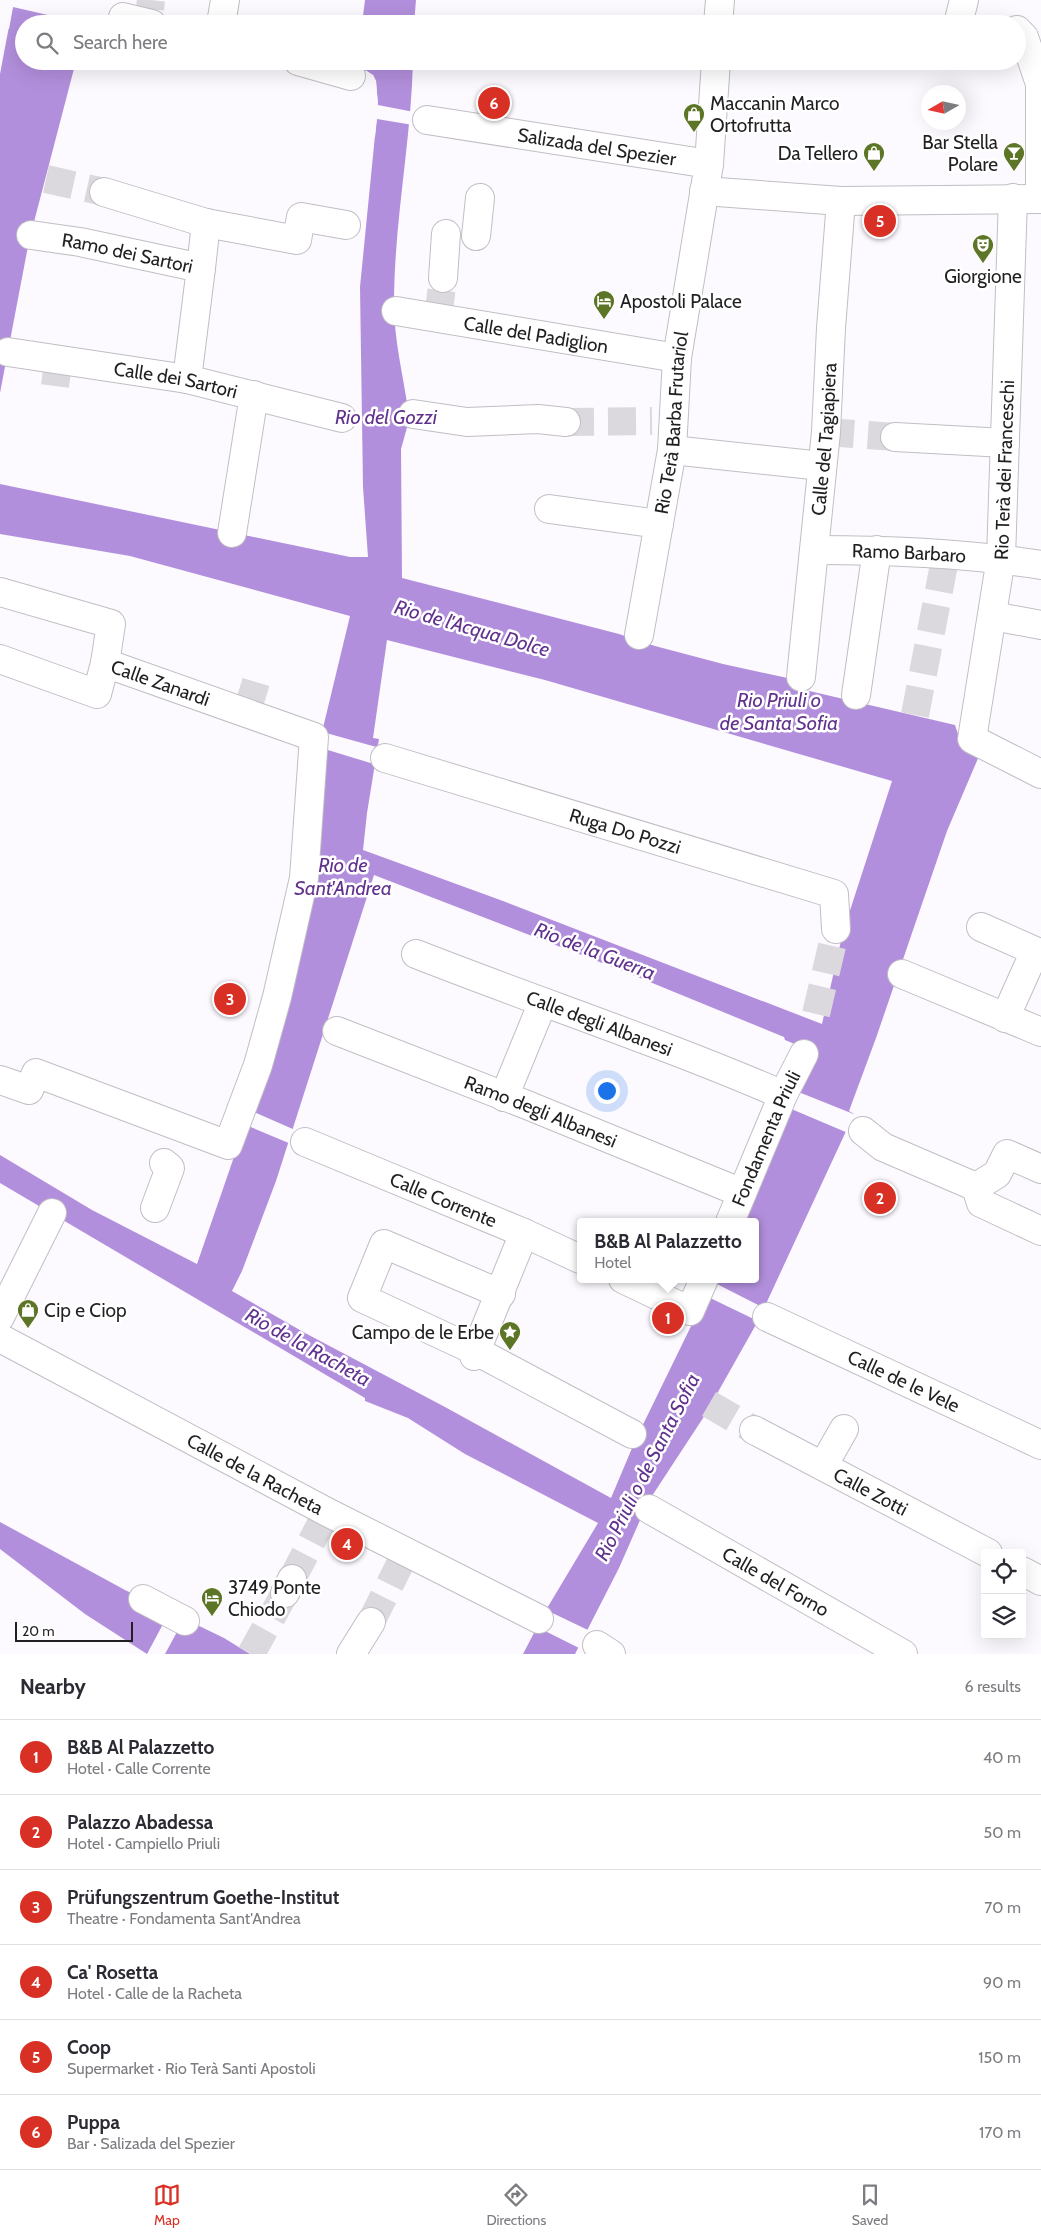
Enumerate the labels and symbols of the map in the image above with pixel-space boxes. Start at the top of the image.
pin: 6 [478,84,510,122]
north arrow [921,85,966,130]
place label: Maccanin Marco Ortofrutta [710,92,839,137]
shop icon: Maccanin Marco Ortofrutta [682,102,706,133]
street label: Salizada del Spezier [516,123,678,171]
place label: Bar Stella Polare [922,131,998,176]
shop icon: Da Tellero [862,141,886,172]
bar icon: Bar Stella Polare [1002,141,1026,172]
place label: Da Tellero [778,142,858,165]
pin: 5 [864,202,896,240]
street label: Ramo dei Sartori [60,229,195,278]
theatre icon: Giorgione [971,233,995,264]
place label: Giorgione [944,265,1022,288]
hotel icon: Apostoli Palace [592,289,616,320]
place label: Apostoli Palace [620,290,742,313]
street label: Calle del Padiglion [462,312,610,358]
street label: Rio Terà Barba Frutariol [650,329,693,516]
street label: Calle dei Sartori [112,357,240,403]
street label: Calle del Tagiapiera [807,362,841,517]
street label: Rio Terà dei Franceschi [990,380,1019,560]
water label: Rio del Gozzi [335,405,438,429]
street label: Ramo Barbaro [852,539,967,568]
water label: Rio de l'Acqua Dolce [392,594,552,662]
street label: Calle Zanardi [108,655,213,711]
water label: Rio Priuli o de Santa Sofia [720,688,838,735]
street label: Ruga Do Pozzi [567,804,684,859]
water label: Rio de Sant'Andrea [294,853,392,900]
water label: Rio de la Guerra [531,917,659,985]
pin: 3 [214,980,246,1018]
street label: Calle degli Albanesi [523,986,676,1061]
street label: Fondamenta Priuli [727,1067,806,1210]
street label: Ramo degli Albanesi [461,1071,620,1153]
your location [594,1078,620,1104]
street label: Calle Corrente [386,1168,500,1233]
pin: 2 [864,1179,896,1217]
shop icon: Cip e Ciop [16,1298,40,1329]
place label: Cip e Ciop [44,1299,127,1322]
pin: 1 [652,1299,684,1337]
water label: Rio de la Racheta [241,1303,375,1391]
place icon: Campo de le Erbe [498,1320,522,1351]
place label: Campo de le Erbe [352,1321,494,1344]
street label: Calle de le Vele [844,1345,964,1418]
water label: Rio Priuli o de Santa Sofia [589,1370,705,1564]
street label: Calle de la Racheta [183,1429,327,1520]
street label: Calle Zotti [829,1463,912,1521]
pin: 4 [331,1525,363,1563]
street label: Calle del Forno [718,1542,833,1621]
place label: 3749 Ponte Chiodo [228,1576,321,1621]
hotel icon: 3749 Ponte Chiodo [200,1586,224,1617]
scale bar [15,1619,132,1642]

